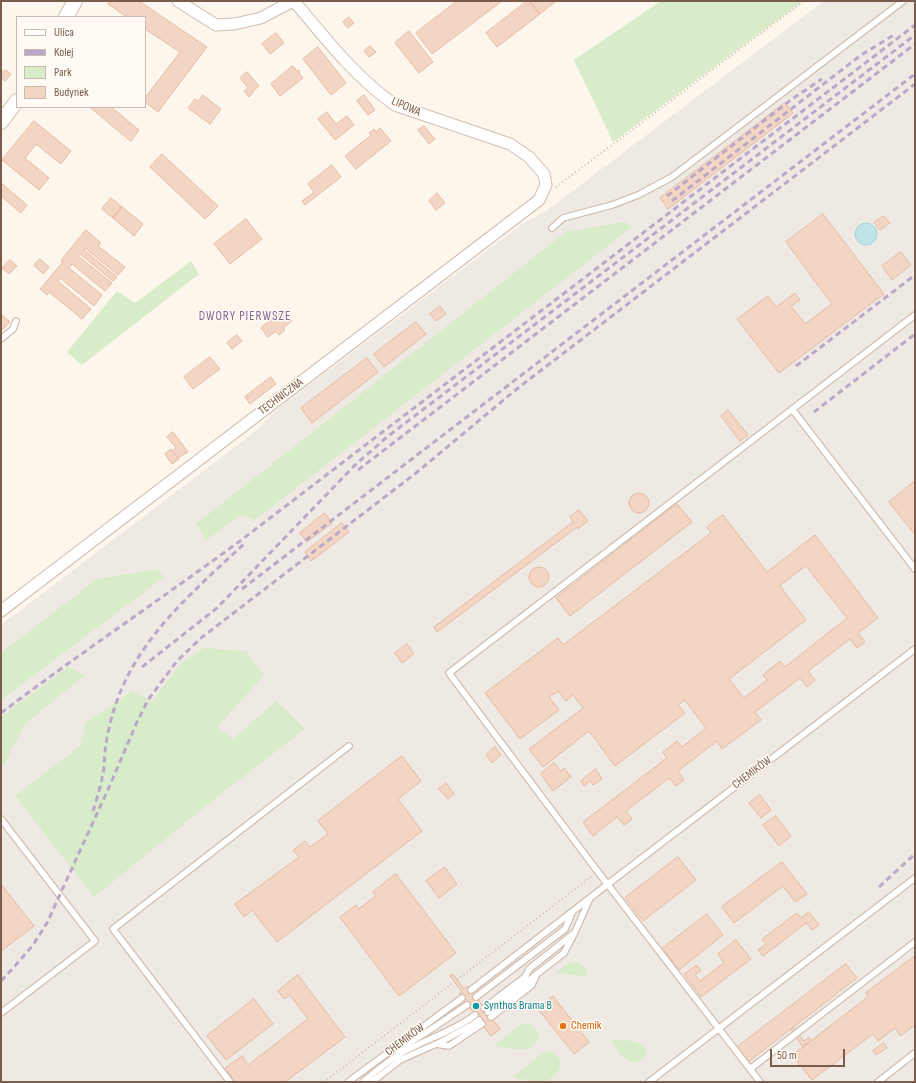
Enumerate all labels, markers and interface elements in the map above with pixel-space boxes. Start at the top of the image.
legend [16,16,146,108]
text: Ulica [54,25,74,40]
text: Kolej [54,45,73,60]
text: Park [54,65,72,80]
text: Budynek [54,85,89,100]
street label: LIPOWA [389,94,423,120]
district label: DWORY PIERWSZE [199,309,291,325]
street label: TECHNICZNA [256,376,306,418]
street label: CHEMIKÓW [730,754,774,792]
place label: Synthos Brama B [484,999,552,1013]
marker: Synthos Brama B [471,1001,481,1011]
place label: Chemik [571,1019,601,1033]
street label: CHEMIKÓW [383,1021,427,1059]
marker: Chemik [558,1021,568,1031]
scale bar [772,1041,847,1067]
text: 50 m [777,1048,797,1063]

